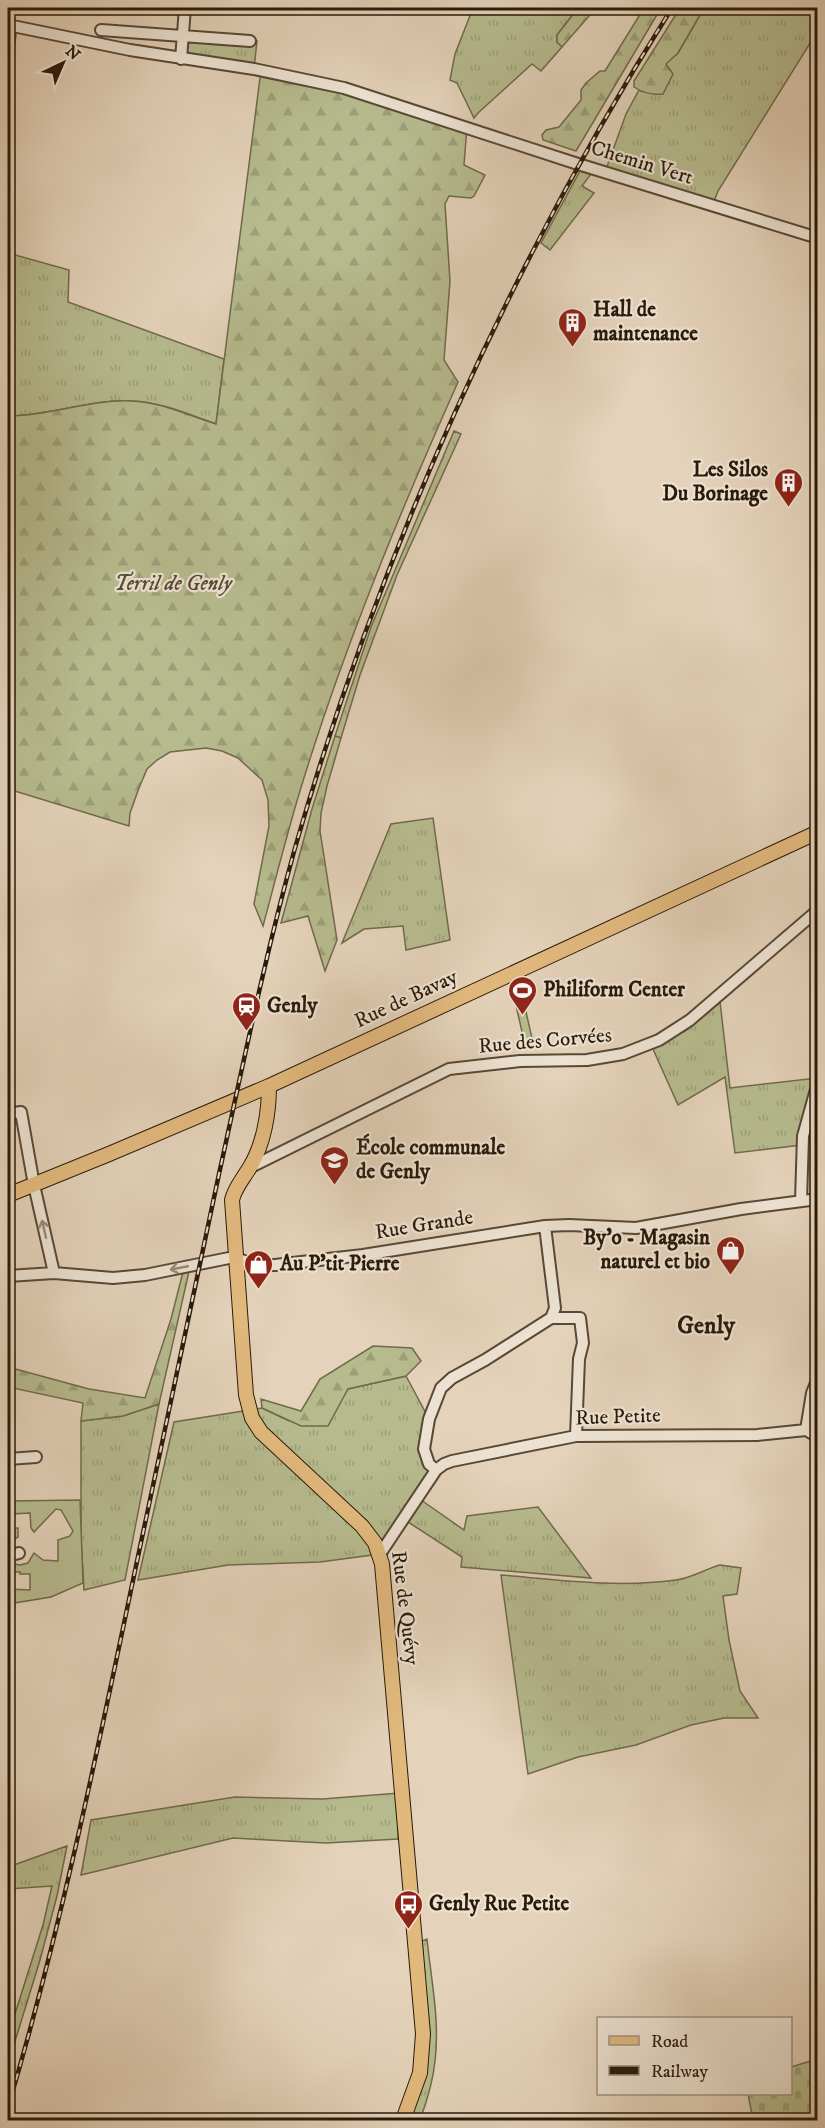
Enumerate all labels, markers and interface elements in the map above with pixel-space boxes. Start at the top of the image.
north arrow [33,33,93,93]
text: N [61,41,84,65]
street label: Chemin Vert [588,135,697,191]
place label: Hall de maintenance [593,297,698,347]
building icon: Hall de maintenance [556,306,588,348]
place label: Les Silos Du Borinage [662,457,768,507]
building icon: Les Silos Du Borinage [773,466,805,508]
park label: Terril de Genly [114,571,233,597]
street label: Rue de Bavay [350,963,463,1034]
sports icon: Philiform Center [506,974,538,1016]
place label: Philiform Center [543,977,686,1003]
station icon: Genly [230,990,262,1032]
place label: Genly [267,993,318,1019]
street label: Rue des Corvées [477,1022,613,1060]
place label: École communale de Genly [356,1133,505,1185]
school or university icon: École communale de Genly [319,1144,351,1186]
street label: Rue Grande [373,1204,475,1246]
one-way arrow [38,1220,49,1239]
place label: By'o - Magasin naturel et bio [583,1225,711,1275]
shop icon: By'o - Magasin naturel et bio [715,1234,747,1276]
shop icon: Au P'tit Pierre [243,1248,275,1290]
place label: Au P'tit Pierre [279,1251,400,1277]
one-way arrow [169,1263,189,1274]
district label: Genly [677,1311,735,1341]
street label: Rue Petite [575,1403,661,1431]
street label: Rue de Quévy [385,1550,425,1667]
bus stop icon: Genly Rue Petite [392,1888,424,1930]
place label: Genly Rue Petite [429,1891,570,1917]
legend [597,2017,792,2095]
text: Road [651,2031,688,2053]
text: Railway [651,2061,709,2083]

